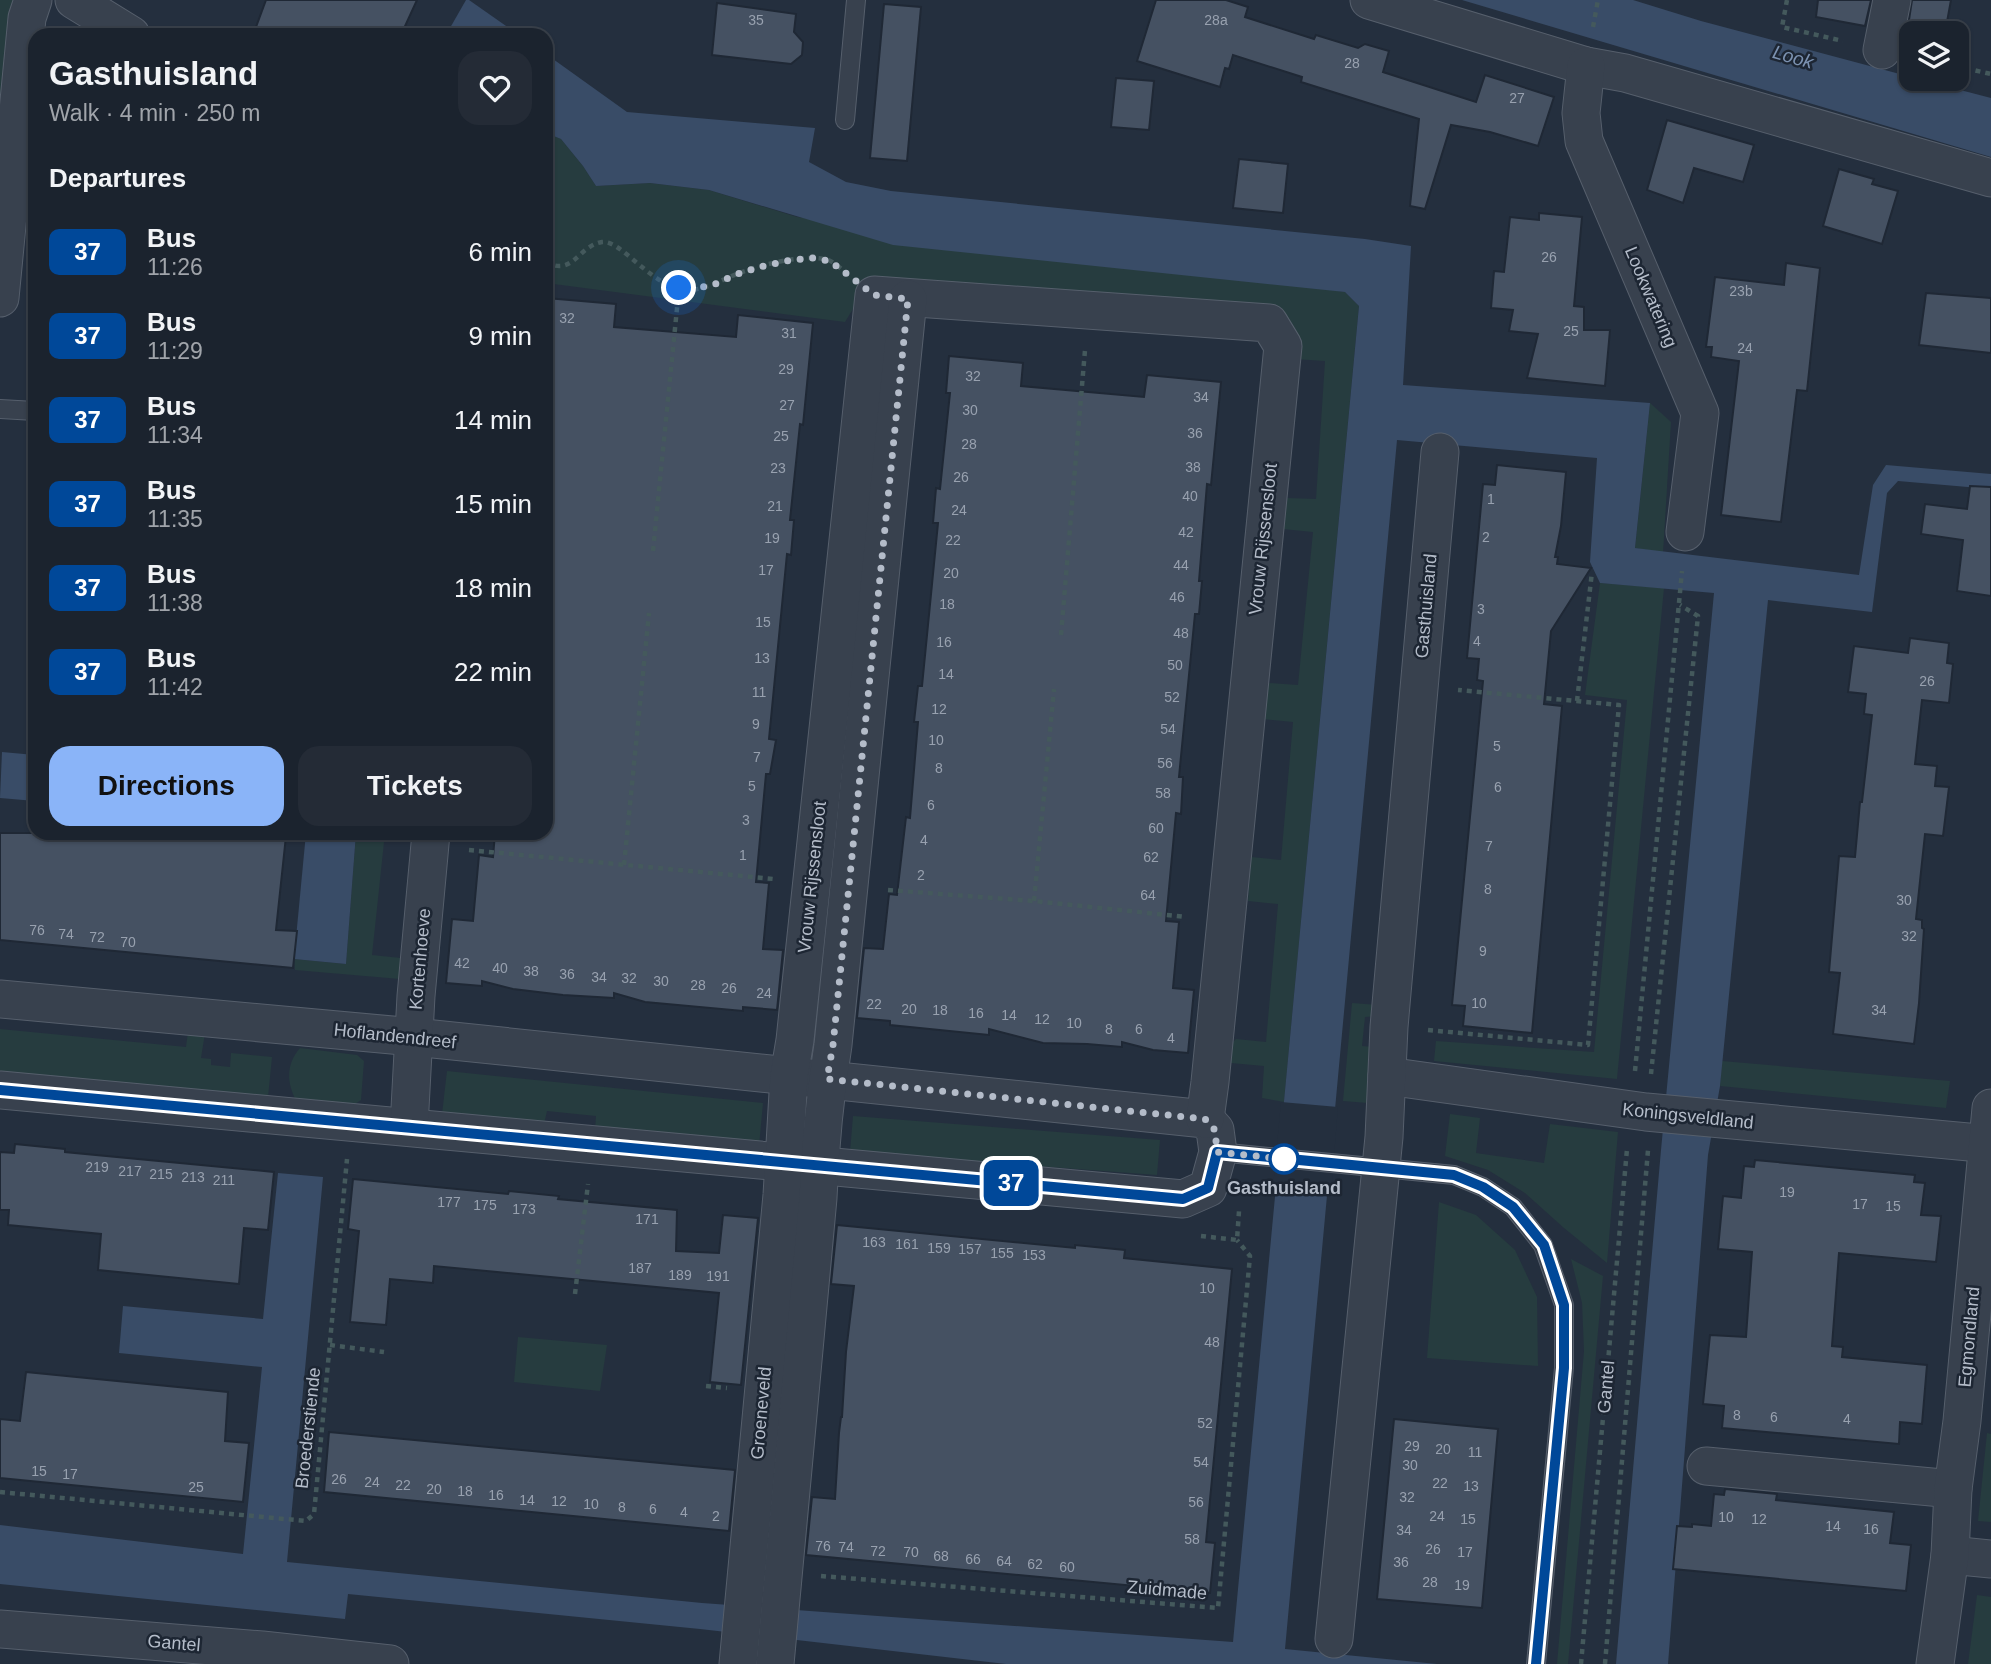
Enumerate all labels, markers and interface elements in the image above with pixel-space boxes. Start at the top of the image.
house number: 35 [748,12,764,28]
house number: 28a [1204,12,1228,28]
map controls [1899,21,1969,91]
button: layers [1899,21,1969,91]
water label: Look [1770,41,1817,73]
button: heart [458,51,532,125]
text: Gasthuisland [49,55,258,92]
house number: 28 [1344,55,1360,71]
house number: 27 [1509,90,1525,106]
text: Walk · 4 min · 250 m [49,100,260,126]
text: Departures [49,163,186,193]
text: Bus [147,223,196,253]
text: 6 min [468,237,532,267]
text: 37 [74,238,101,265]
street label: Lookwatering [1621,244,1681,350]
house number: 26 [1541,249,1557,265]
text: 11:26 [147,254,203,280]
your location [661,270,696,305]
house number: 23b [1729,283,1753,299]
text: Bus [147,307,196,337]
house number: 32 [559,310,575,326]
text: 9 min [468,321,532,351]
text: 37 [74,322,101,349]
house number: 25 [1563,323,1579,339]
house number: 31 [781,325,797,341]
text: 11:29 [147,338,203,364]
house number: 24 [1737,340,1753,356]
house number: 29 [778,361,794,377]
house number: 32 [965,368,981,384]
house number: 34 [1193,389,1209,405]
text: Bus [147,391,196,421]
house number: 27 [779,397,795,413]
house number: 30 [962,402,978,418]
text: 14 min [454,405,532,435]
text: 37 [74,406,101,433]
text: 11:34 [147,422,203,448]
house number: 36 [1187,425,1203,441]
house number: 25 [773,428,789,444]
house number: 28 [961,436,977,452]
house number: 38 [1185,459,1201,475]
house number: 23 [770,460,786,476]
street label: Vrouw Rijssensloot [1245,462,1281,616]
house number: 26 [953,469,969,485]
text: Bus [147,475,196,505]
house number: 40 [1182,488,1198,504]
text: 15 min [454,489,532,519]
text: 37 [74,490,101,517]
house number: 1 [1487,491,1495,507]
house number: 21 [767,498,783,514]
house number: 24 [951,502,967,518]
text: 11:35 [147,506,203,532]
house number: 42 [1178,524,1194,540]
house number: 2 [1482,529,1490,545]
house number: 19 [764,530,780,546]
house number: 22 [945,532,961,548]
street label: Gasthuisland [1411,553,1441,659]
house number: 44 [1173,557,1189,573]
text: Bus [147,559,196,589]
house number: 17 [758,562,774,578]
house number: 20 [943,565,959,581]
text: 18 min [454,573,532,603]
text: 37 [74,574,101,601]
house number: 46 [1169,589,1185,605]
text: 11:38 [147,590,203,616]
house number: 18 [939,596,955,612]
house number: 3 [1477,601,1485,617]
house number: 15 [755,614,771,630]
house number: 48 [1173,625,1189,641]
house number: 4 [1473,633,1481,649]
house number: 16 [936,634,952,650]
text: Bus [147,643,196,673]
house number: 13 [754,650,770,666]
text: 22 min [454,657,532,687]
house number: 50 [1167,657,1183,673]
text: 37 [74,658,101,685]
house number: 14 [938,666,954,682]
house number: 26 [1919,673,1935,689]
text: 11:42 [147,674,203,700]
house number: 11 [752,684,766,700]
house number: 52 [1164,689,1180,705]
house number: 12 [931,701,947,717]
house number: 9 [752,716,760,732]
house number: 54 [1160,721,1176,737]
house number: 10 [928,732,944,748]
house number: 5 [1493,738,1501,754]
button: Directions [49,746,284,826]
button: Tickets [298,746,532,826]
house number: 7 [753,749,761,765]
house number: 56 [1157,755,1173,771]
house number: 8 [935,760,943,776]
house number: 5 [748,778,756,794]
house number: 6 [1494,779,1502,795]
house number: 58 [1155,785,1171,801]
house number: 6 [927,797,935,813]
street label: Vrouw Rijssensloot [794,800,830,954]
house number: 3 [742,812,750,828]
house number: 60 [1148,820,1164,836]
house number: 4 [920,832,928,848]
house number: 7 [1485,838,1493,854]
house number: 1 [739,847,747,863]
house number: 62 [1143,849,1159,865]
house number: 2 [917,867,925,883]
house number: 8 [1484,881,1492,897]
house number: 64 [1140,887,1156,903]
house number: 30 [1896,892,1912,908]
street label: Kortenhoeve [406,907,434,1011]
house number: 76 [29,922,45,938]
house number: 74 [58,926,74,942]
house number: 32 [1901,928,1917,944]
house number: 72 [89,929,105,945]
house number: 70 [120,934,136,950]
house number: 9 [1479,943,1487,959]
house number: 42 [454,955,470,971]
house number: 40 [492,960,508,976]
house number: 38 [523,963,539,979]
house number: 36 [559,966,575,982]
house number: 34 [591,969,607,985]
house number: 32 [621,970,637,986]
house number: 30 [653,973,669,989]
house number: 28 [690,977,706,993]
house number: 26 [721,980,737,996]
house number: 24 [756,985,772,1001]
house number: 10 [1471,995,1487,1011]
house number: 22 [866,996,882,1012]
house number: 20 [901,1001,917,1017]
house number: 18 [932,1002,948,1018]
house number: 34 [1871,1002,1887,1018]
house number: 16 [968,1005,984,1021]
house number: 14 [1001,1007,1017,1023]
house number: 12 [1034,1011,1050,1027]
house number: 10 [1066,1015,1082,1031]
street label: Hoflandendreef [333,1020,458,1052]
house number: 8 [1105,1021,1113,1037]
house number: 6 [1135,1021,1143,1037]
house number: 4 [1167,1030,1175,1046]
street label: Koningsveldland [1621,1099,1755,1133]
marker: Gasthuisland [1269,1144,1299,1174]
house number: 219 [85,1159,109,1175]
line badge: 37 [979,1160,1042,1206]
house number: 217 [118,1163,142,1179]
house number: 215 [149,1166,173,1182]
house number: 213 [181,1169,205,1185]
text: 37 [998,1169,1024,1196]
house number: 211 [213,1172,235,1188]
place label: Gasthuisland [1227,1178,1341,1198]
house number: 19 [1779,1184,1795,1200]
house number: 177 [437,1194,461,1210]
house number: 17 [1852,1196,1868,1212]
house number: 175 [473,1197,497,1213]
house number: 15 [1885,1198,1901,1214]
house number: 173 [512,1201,536,1217]
house number: 171 [635,1211,659,1227]
house number: 163 [862,1234,886,1250]
house number: 161 [895,1236,919,1252]
house number: 159 [927,1240,951,1256]
house number: 157 [958,1241,982,1257]
house number: 155 [990,1245,1014,1261]
house number: 153 [1022,1247,1046,1263]
house number: 187 [628,1260,652,1276]
house number: 189 [668,1267,692,1283]
house number: 191 [706,1268,730,1284]
house number: 10 [1199,1280,1215,1296]
street label: Egmondland [1955,1286,1983,1388]
house number: 48 [1204,1334,1220,1350]
street label: Gantel [1594,1360,1618,1414]
street label: Broederstiende [292,1366,324,1490]
street label: Groeneveld [747,1366,775,1460]
house number: 8 [1733,1407,1741,1423]
house number: 6 [1770,1409,1778,1425]
house number: 4 [1843,1411,1851,1427]
house number: 52 [1197,1415,1213,1431]
house number: 29 [1404,1438,1420,1454]
house number: 20 [1435,1441,1451,1457]
house number: 11 [1468,1444,1482,1460]
house number: 54 [1193,1454,1209,1470]
house number: 30 [1402,1457,1418,1473]
house number: 15 [31,1463,47,1479]
house number: 17 [62,1466,78,1482]
house number: 26 [331,1471,347,1487]
house number: 24 [364,1474,380,1490]
house number: 22 [1432,1475,1448,1491]
house number: 22 [395,1477,411,1493]
house number: 13 [1463,1478,1479,1494]
house number: 25 [188,1479,204,1495]
house number: 20 [426,1481,442,1497]
house number: 18 [457,1483,473,1499]
house number: 16 [488,1487,504,1503]
house number: 32 [1399,1489,1415,1505]
house number: 14 [519,1492,535,1508]
house number: 12 [551,1493,567,1509]
house number: 56 [1188,1494,1204,1510]
house number: 10 [583,1496,599,1512]
house number: 8 [618,1499,626,1515]
house number: 6 [649,1501,657,1517]
house number: 4 [680,1504,688,1520]
house number: 2 [712,1508,720,1524]
house number: 24 [1429,1508,1445,1524]
house number: 10 [1718,1509,1734,1525]
house number: 15 [1460,1511,1476,1527]
house number: 12 [1751,1511,1767,1527]
house number: 14 [1825,1518,1841,1534]
house number: 16 [1863,1521,1879,1537]
house number: 34 [1396,1522,1412,1538]
house number: 58 [1184,1531,1200,1547]
house number: 76 [815,1538,831,1554]
house number: 74 [838,1539,854,1555]
house number: 26 [1425,1541,1441,1557]
house number: 72 [870,1543,886,1559]
house number: 70 [903,1544,919,1560]
house number: 17 [1457,1544,1473,1560]
house number: 68 [933,1548,949,1564]
house number: 66 [965,1551,981,1567]
house number: 64 [996,1553,1012,1569]
house number: 36 [1393,1554,1409,1570]
house number: 62 [1027,1556,1043,1572]
house number: 60 [1059,1559,1075,1575]
house number: 28 [1422,1574,1438,1590]
street label: Zuidmade [1126,1577,1208,1603]
house number: 19 [1454,1577,1470,1593]
street label: Gantel [147,1631,201,1655]

